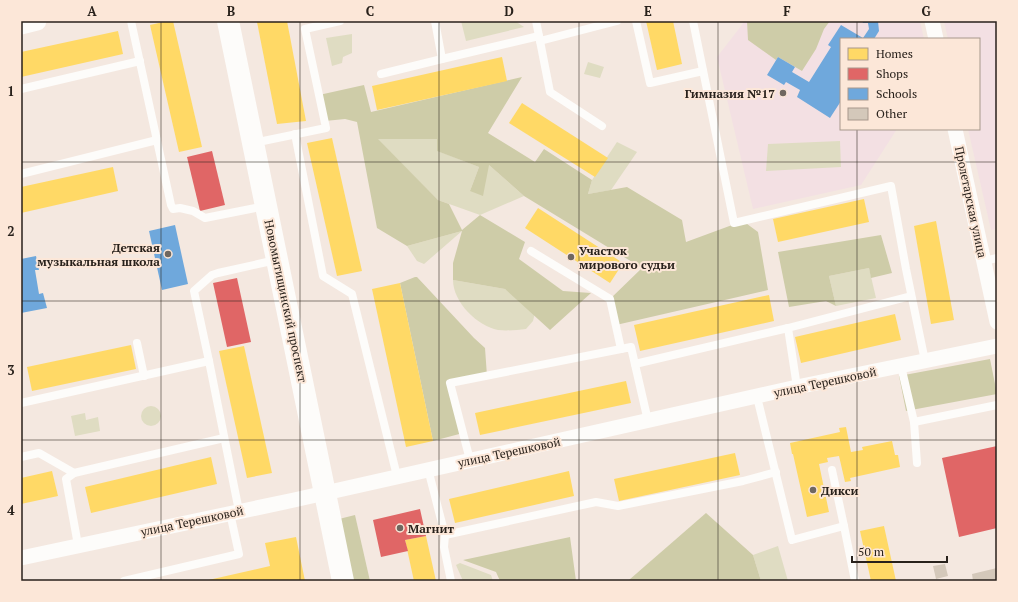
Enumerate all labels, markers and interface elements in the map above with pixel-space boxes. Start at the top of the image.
text: A [87,2,97,20]
text: B [227,2,235,20]
text: C [366,2,374,20]
text: D [504,2,514,20]
text: E [644,2,652,20]
text: F [783,2,791,20]
text: G [921,2,931,20]
legend [840,38,980,130]
text: Homes [876,46,913,61]
text: Shops [876,66,908,81]
text: 1 [7,82,15,100]
place label: Гимназия №17 [685,86,775,101]
text: Schools [876,86,917,101]
marker: Гимназия №17 [778,88,788,98]
text: Other [876,106,907,121]
street label: Пролетарская улица [952,145,990,259]
street label: Новомытищинский проспект [261,218,311,384]
text: 2 [7,222,15,240]
place label: Детская музыкальная школа [37,240,160,269]
place label: Участок мирового судьи [579,243,675,272]
marker: Детская музыкальная школа [163,249,173,259]
marker: Участок мирового судьи [566,252,576,262]
text: 3 [7,361,15,379]
street label: улица Терешковой [771,364,878,400]
street label: улица Терешковой [455,434,562,470]
place label: Дикси [821,483,859,498]
marker: Дикси [808,485,818,495]
text: 4 [7,501,15,519]
street label: улица Терешковой [138,503,245,539]
place label: Магнит [408,521,454,536]
marker: Магнит [395,523,405,533]
scale bar [852,538,947,564]
text: 50 m [858,544,885,559]

